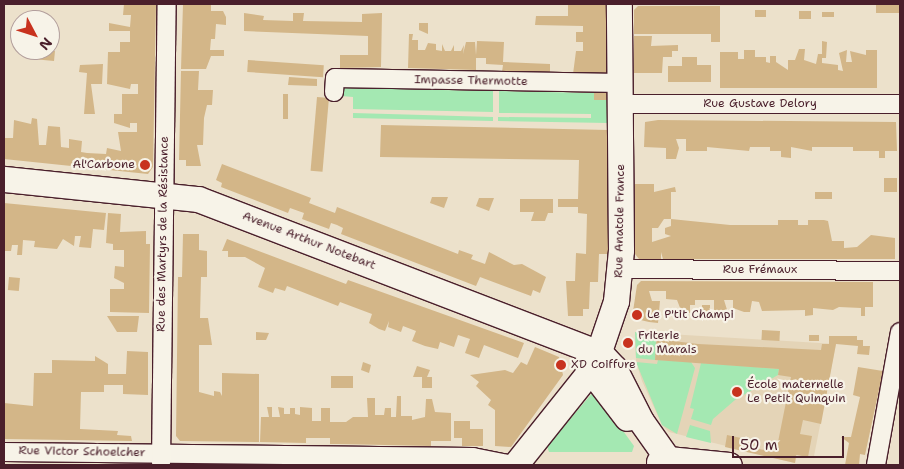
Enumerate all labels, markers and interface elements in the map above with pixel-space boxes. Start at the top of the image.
north arrow [10,10,60,60]
text: N [35,34,56,54]
street label: Impasse Thermotte [414,73,528,89]
street label: Rue Gustave Delory [703,97,817,111]
street label: Rue des Martyrs de la Résistance [154,136,172,332]
place label: Al'Carbone [72,158,135,172]
marker: Al'Carbone [139,159,151,171]
street label: Rue Anatole France [612,164,628,278]
street label: Avenue Arthur Notebart [240,209,378,273]
street label: Rue Frémaux [723,263,797,277]
place label: Le P'tit Champi [647,308,734,322]
marker: Le P'tit Champi [631,309,643,321]
place label: Friterie du Marais [638,329,697,357]
marker: Friterie du Marais [622,337,634,349]
place label: XD Coiffure [571,358,636,372]
marker: XD Coiffure [555,359,567,371]
place label: École maternelle Le Petit Quinquin [747,378,845,406]
marker: École maternelle Le Petit Quinquin [731,386,743,398]
scale bar [734,426,846,458]
text: 50 m [740,435,778,455]
street label: Rue Victor Schoelcher [18,444,146,460]

